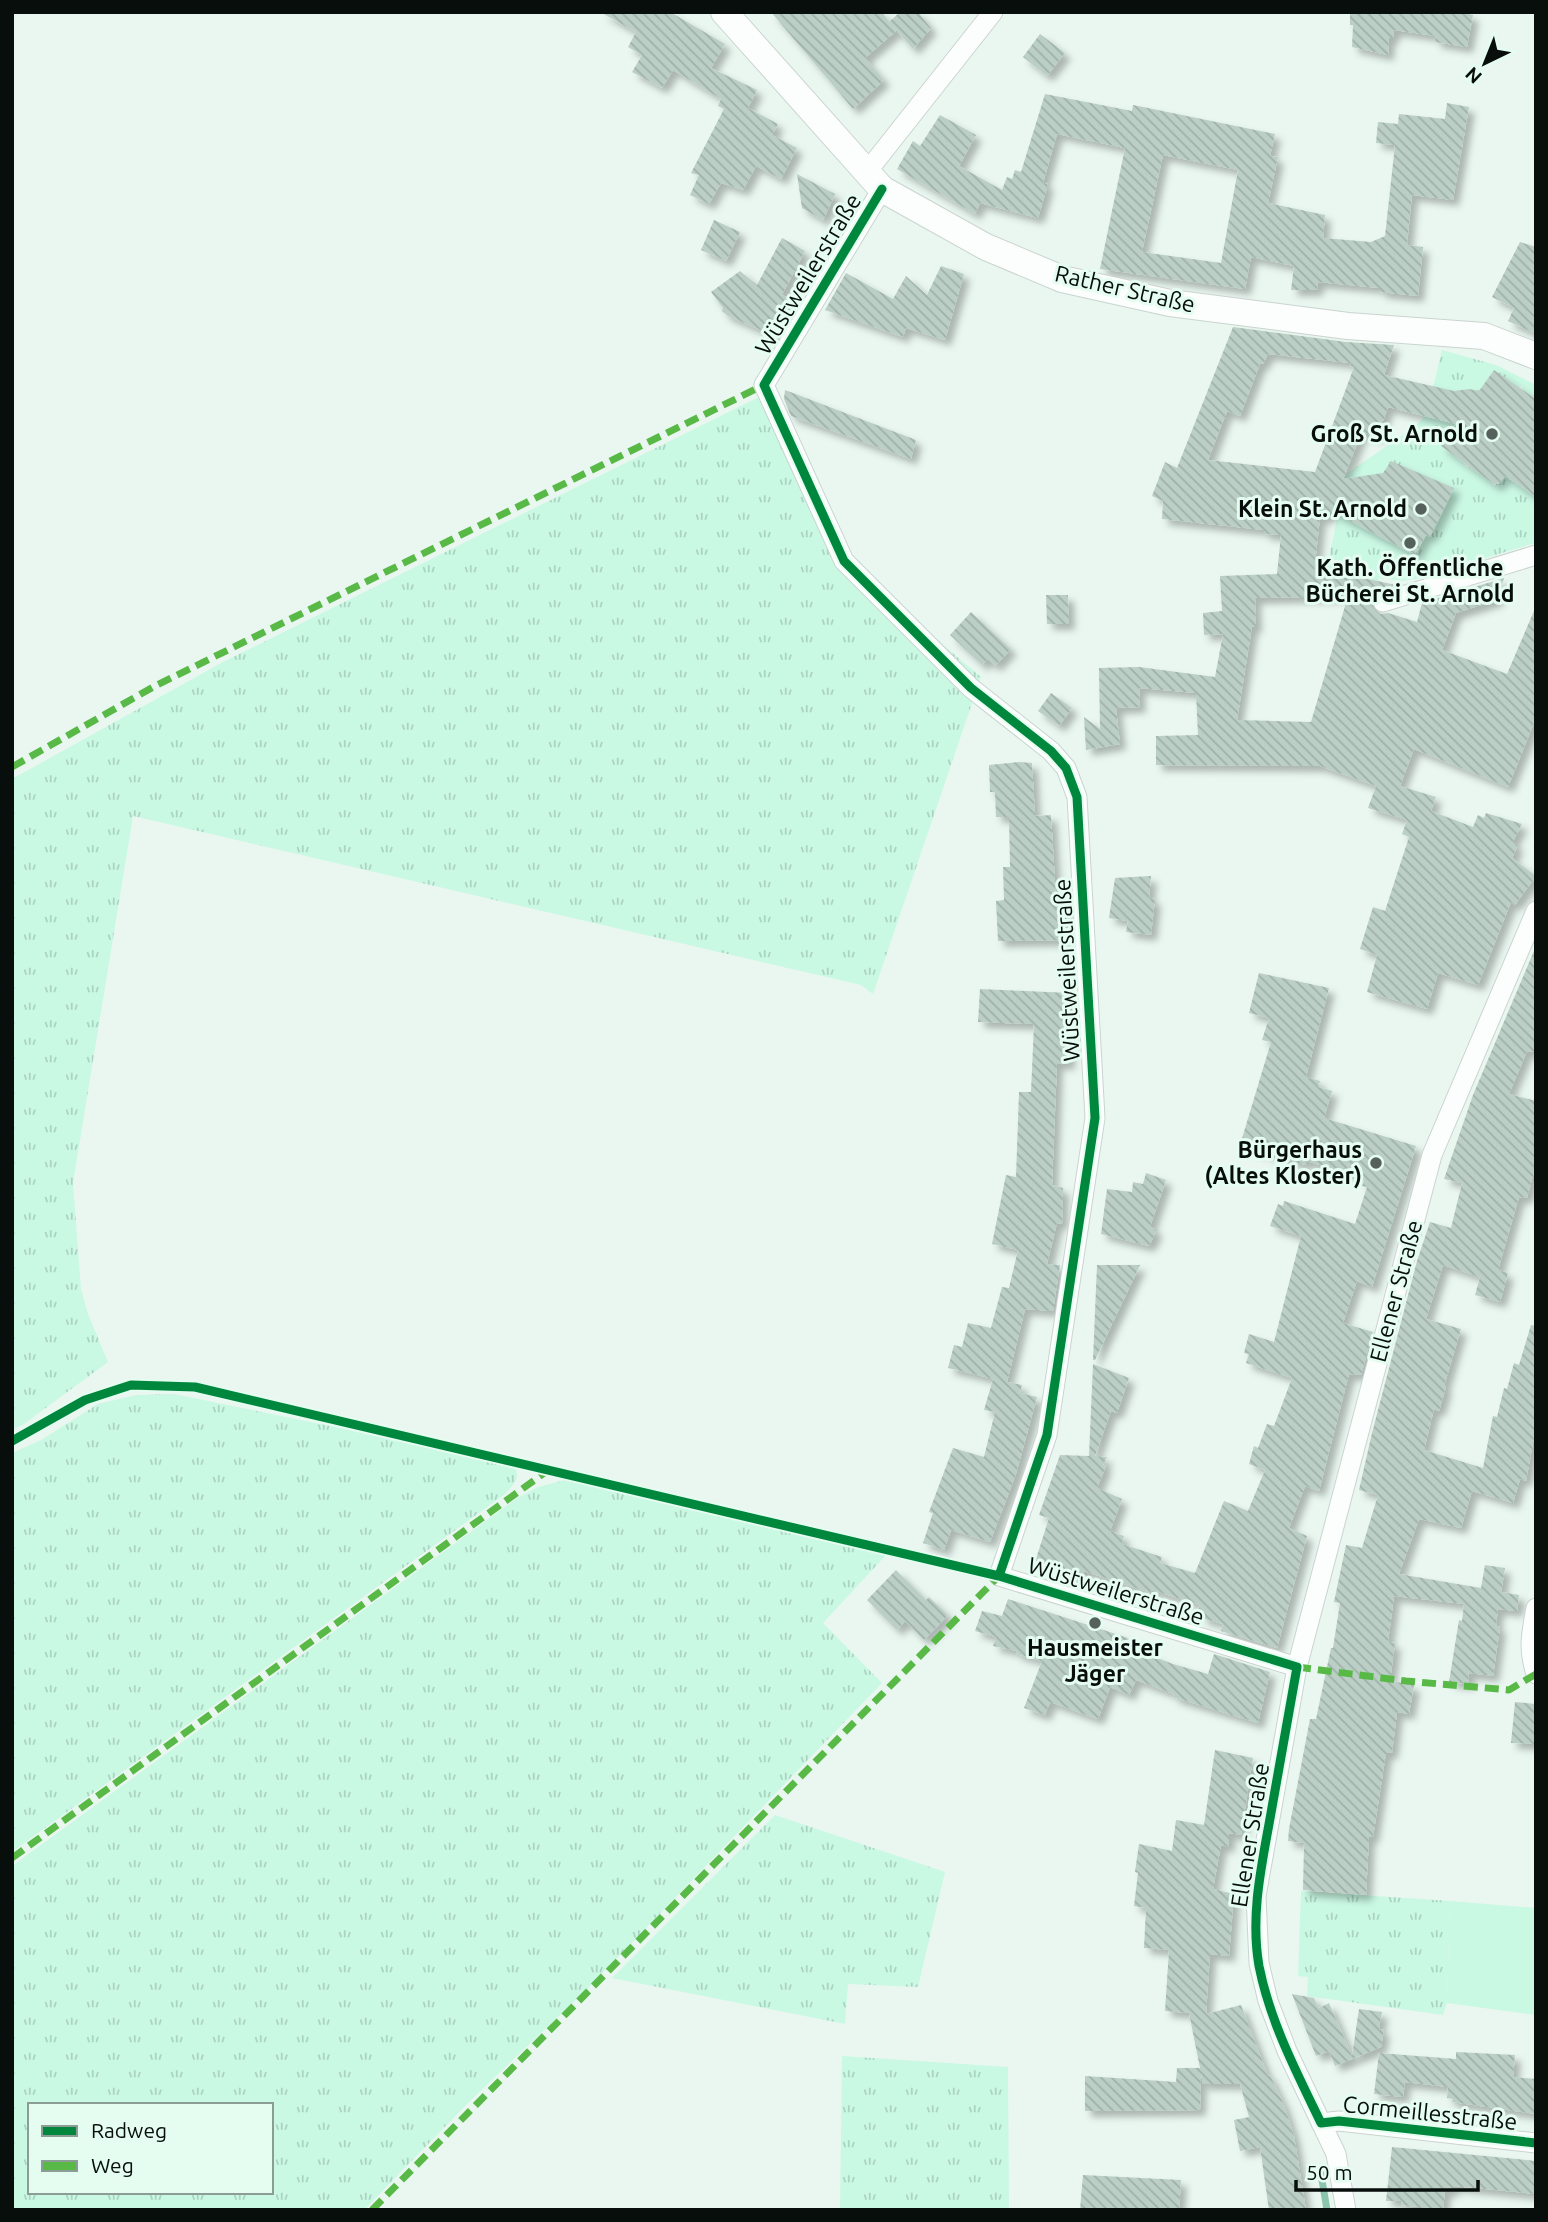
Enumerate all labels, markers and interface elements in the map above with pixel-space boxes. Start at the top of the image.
north arrow [1450,28,1520,98]
text: N [1461,63,1486,88]
street label: Wüstweilerstraße [750,189,865,359]
street label: Rather Straße [1053,260,1198,317]
place label: Groß St. Arnold [1311,421,1478,446]
marker: Groß St. Arnold [1484,426,1500,442]
place label: Klein St. Arnold [1238,496,1407,521]
marker: Klein St. Arnold [1413,501,1429,517]
marker: Kath. Öffentliche Bücherei St. Arnold [1402,535,1418,551]
place label: Kath. Öffentliche Bücherei St. Arnold [1305,553,1515,606]
street label: Wüstweilerstraße [1049,878,1084,1062]
place label: Bürgerhaus (Altes Kloster) [1205,1137,1362,1189]
marker: Bürgerhaus (Altes Kloster) [1368,1155,1384,1171]
street label: Ellener Straße [1365,1217,1426,1364]
street label: Wüstweilerstraße [1025,1552,1207,1629]
marker: Hausmeister Jäger [1087,1615,1103,1631]
place label: Hausmeister Jäger [1027,1635,1164,1686]
street label: Ellener Straße [1226,1761,1273,1909]
street label: Cormeillesstraße [1342,2091,1518,2134]
legend [28,2103,273,2194]
text: Radweg [91,2118,167,2142]
scale bar [1296,2148,1478,2192]
text: Weg [91,2153,134,2177]
text: 50 m [1306,2160,1353,2184]

